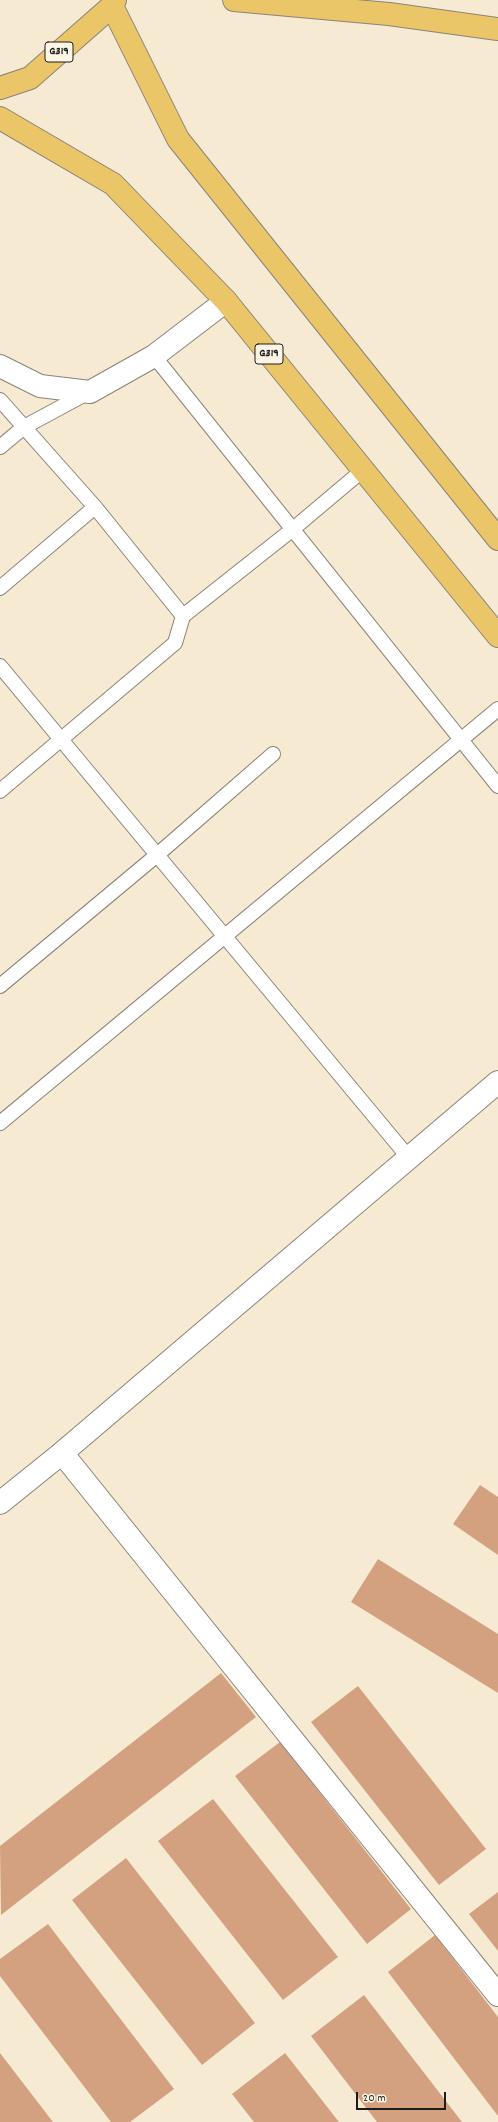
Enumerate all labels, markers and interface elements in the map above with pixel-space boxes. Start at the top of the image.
road number: G319 [45,42,73,62]
road number: G319 [255,344,283,364]
scale bar [358,2084,448,2110]
text: 20 m [363,2090,386,2107]

